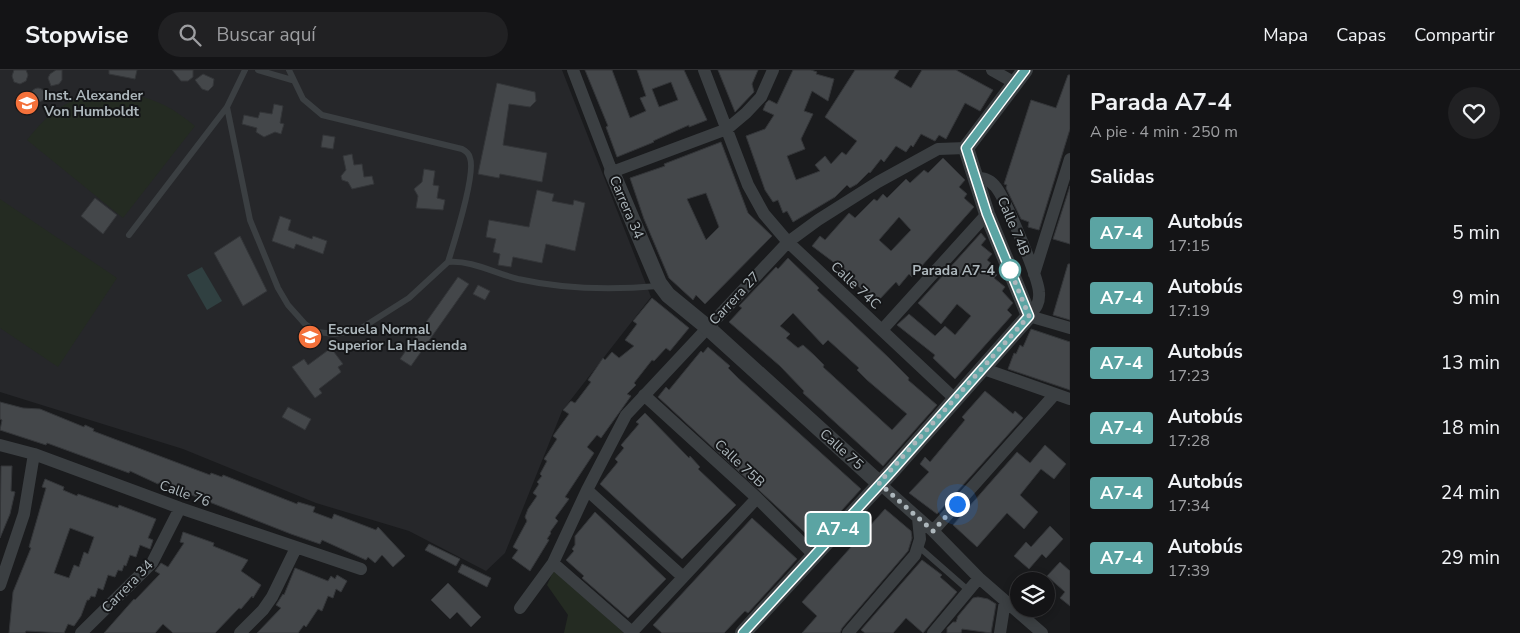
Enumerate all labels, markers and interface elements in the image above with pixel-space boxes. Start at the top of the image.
search box [158,12,508,57]
text: Stopwise [25,19,128,51]
icon: search [176,21,204,49]
text: Buscar aquí [216,22,316,48]
text: Mapa [1263,23,1308,47]
text: Capas [1336,23,1386,47]
text: Compartir [1414,23,1495,47]
place label: Inst. Alexander Von Humboldt [43,86,144,121]
text: Parada A7-4 [1090,86,1232,118]
button: heart [1448,87,1500,139]
school or university icon: Inst. Alexander Von Humboldt [14,90,40,116]
text: A pie · 4 min · 250 m [1090,121,1238,143]
text: Salidas [1090,164,1154,190]
street label: Carrera 34 [605,173,648,242]
street label: Calle 74B [993,194,1034,259]
text: Autobús [1168,209,1243,235]
text: 5 min [1452,220,1500,246]
text: A7-4 [1100,221,1143,245]
text: 17:15 [1168,235,1210,257]
street label: Calle 74C [826,257,885,313]
marker: Parada A7-4 [999,259,1021,281]
place label: Parada A7-4 [912,261,996,280]
street label: Carrera 27 [705,267,764,329]
text: Autobús [1168,274,1243,300]
text: 9 min [1452,285,1500,311]
text: A7-4 [1100,286,1143,310]
text: 17:19 [1168,300,1210,322]
place label: Escuela Normal Superior La Hacienda [328,320,467,355]
school or university icon: Escuela Normal Superior La Hacienda [297,324,323,350]
text: Autobús [1168,339,1243,365]
text: 13 min [1441,350,1500,376]
text: A7-4 [1100,351,1143,375]
text: 17:23 [1168,365,1210,387]
text: Autobús [1168,404,1243,430]
text: 18 min [1441,415,1500,441]
text: A7-4 [1100,416,1143,440]
street label: Calle 75 [816,425,868,474]
text: 17:28 [1168,430,1210,452]
street label: Calle 75B [710,435,769,492]
text: Autobús [1168,469,1243,495]
street label: Calle 76 [157,476,213,511]
text: 24 min [1441,480,1500,506]
text: A7-4 [1100,481,1143,505]
your location [945,492,970,517]
text: 17:34 [1168,495,1210,517]
line badge: A7-4 [803,513,873,545]
text: A7-4 [817,517,859,541]
text: Autobús [1168,534,1243,560]
text: 29 min [1441,545,1500,571]
text: A7-4 [1100,546,1143,570]
street label: Carrera 34 [97,556,157,617]
text: 17:39 [1168,560,1210,582]
map controls [1010,572,1055,617]
button: layers [1010,572,1055,617]

